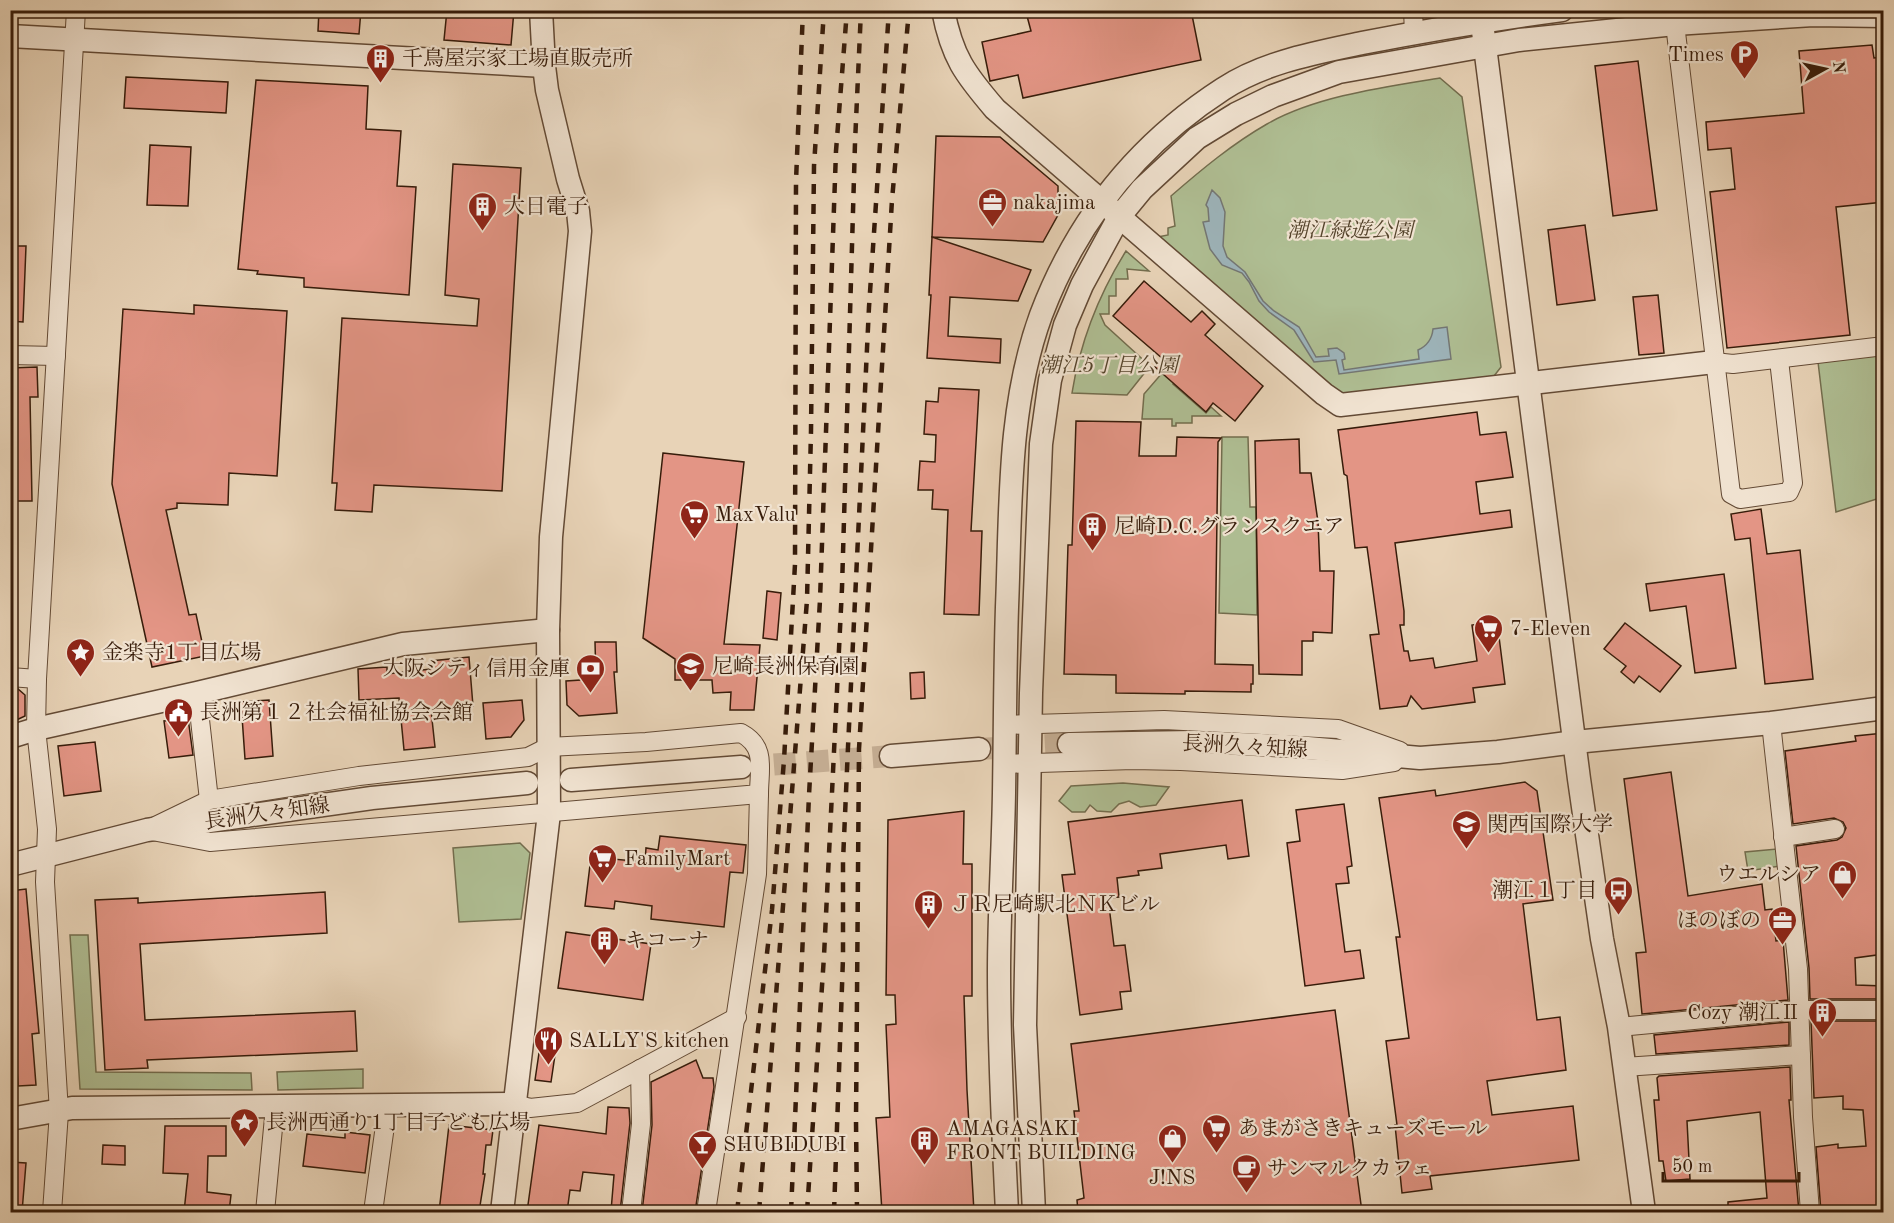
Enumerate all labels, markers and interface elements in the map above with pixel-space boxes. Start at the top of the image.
parking icon: Times [1729,38,1761,80]
north arrow [1795,39,1855,99]
building icon: 千鳥屋宗家工場直販売所 [365,42,397,84]
place label: Times [1668,45,1724,66]
place label: 千鳥屋宗家工場直販売所 [402,47,633,70]
text: N [1829,60,1847,75]
office icon: nakajima [976,186,1008,228]
building icon: 大日電子 [467,190,499,232]
place label: nakajima [1013,193,1095,214]
place label: 大日電子 [504,195,588,218]
park label: 潮江緑遊公園 [1287,219,1416,242]
park label: 潮江5丁目公園 [1040,354,1181,377]
supermarket icon: MaxValu [678,498,710,540]
place label: MaxValu [715,505,796,526]
building icon: 尼崎D.C.グランスクエア [1077,510,1109,552]
place label: 尼崎D.C.グランスクエア [1114,515,1344,538]
supermarket icon: 7-Eleven [1473,612,1505,654]
place label: 7-Eleven [1510,619,1591,640]
place icon: 金楽寺1丁目広場 [65,636,97,678]
place label: 金楽寺1丁目広場 [102,641,261,664]
school or university icon: 尼崎長洲保育園 [675,650,707,692]
bank icon: 大阪シティ信用金庫 [575,652,607,694]
place label: 尼崎長洲保育園 [712,655,859,678]
place label: 大阪シティ信用金庫 [383,657,570,680]
public building icon: 長洲第１２社会福祉協会会館 [163,696,195,738]
place label: 長洲第１２社会福祉協会会館 [200,701,473,724]
street label: 長洲久々知線 [1181,732,1308,761]
street label: 長洲久々知線 [203,793,331,834]
school or university icon: 関西国際大学 [1450,808,1482,850]
place label: 関西国際大学 [1487,813,1613,836]
supermarket icon: FamilyMart [587,842,619,884]
place label: FamilyMart [624,849,730,870]
shop icon: ウエルシア [1826,858,1858,900]
place label: ウエルシア [1717,864,1821,886]
bus stop icon: 潮江１丁目 [1602,874,1634,916]
place label: 潮江１丁目 [1492,879,1597,902]
building icon: ＪＲ尼崎駅北ＮＫビル [913,888,945,930]
place label: ＪＲ尼崎駅北ＮＫビル [950,893,1160,916]
office icon: ほのぼの [1766,904,1798,946]
place label: ほのぼの [1677,909,1761,932]
building icon: キコーナ [588,924,620,966]
place label: キコーナ [625,931,709,952]
building icon: Cozy 潮江Ⅱ [1806,996,1838,1038]
place label: Cozy 潮江Ⅱ [1687,1001,1801,1024]
restaurant icon: SALLY'S kitchen [532,1024,564,1066]
place label: SALLY'S kitchen [569,1031,729,1052]
place icon: 長洲西通り1丁目子ども広場 [229,1106,261,1148]
place label: 長洲西通り1丁目子ども広場 [266,1111,530,1134]
supermarket icon: あまがさきキューズモール [1201,1112,1233,1154]
place label: あまがさきキューズモール [1238,1117,1488,1140]
place label: AMAGASAKI FRONT BUILDING [946,1119,1136,1164]
shop icon: J!NS [1156,1122,1188,1164]
building icon: AMAGASAKI FRONT BUILDING [909,1124,941,1166]
bar icon: SHUBIDUBI [686,1128,718,1170]
place label: SHUBIDUBI [723,1135,846,1156]
scale bar [1663,1145,1800,1183]
cafe icon: サンマルクカフェ [1230,1152,1262,1194]
place label: サンマルクカフェ [1267,1158,1432,1180]
text: 50 m [1672,1158,1712,1176]
place label: J!NS [1149,1168,1195,1189]

